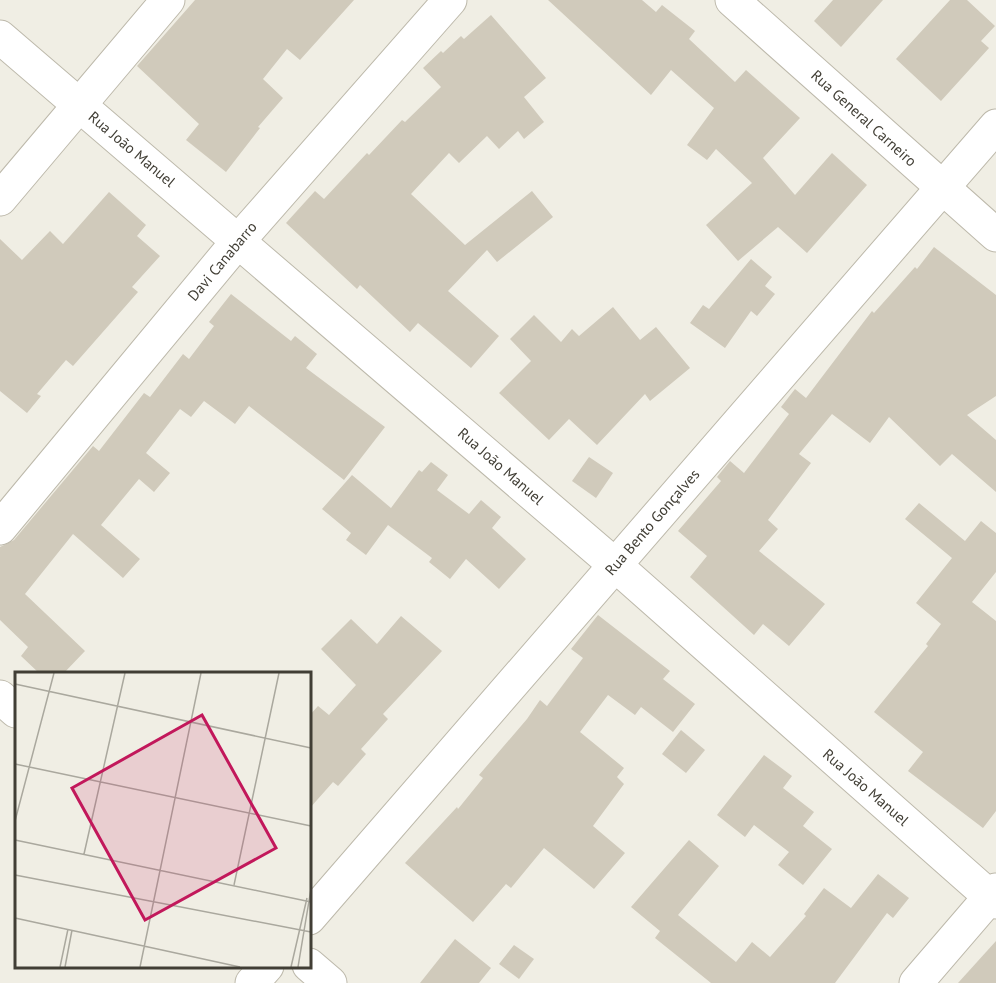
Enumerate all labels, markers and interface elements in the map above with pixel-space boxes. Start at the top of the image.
street label: Rua General Carneiro [807,66,921,170]
street label: Rua João Manuel [85,107,180,191]
street label: Davi Canabarro [183,217,261,305]
street label: Rua João Manuel [454,423,548,509]
street label: Rua Bento Gonçalves [601,465,703,579]
inset map [15,672,310,968]
street label: Rua João Manuel [819,744,913,830]

